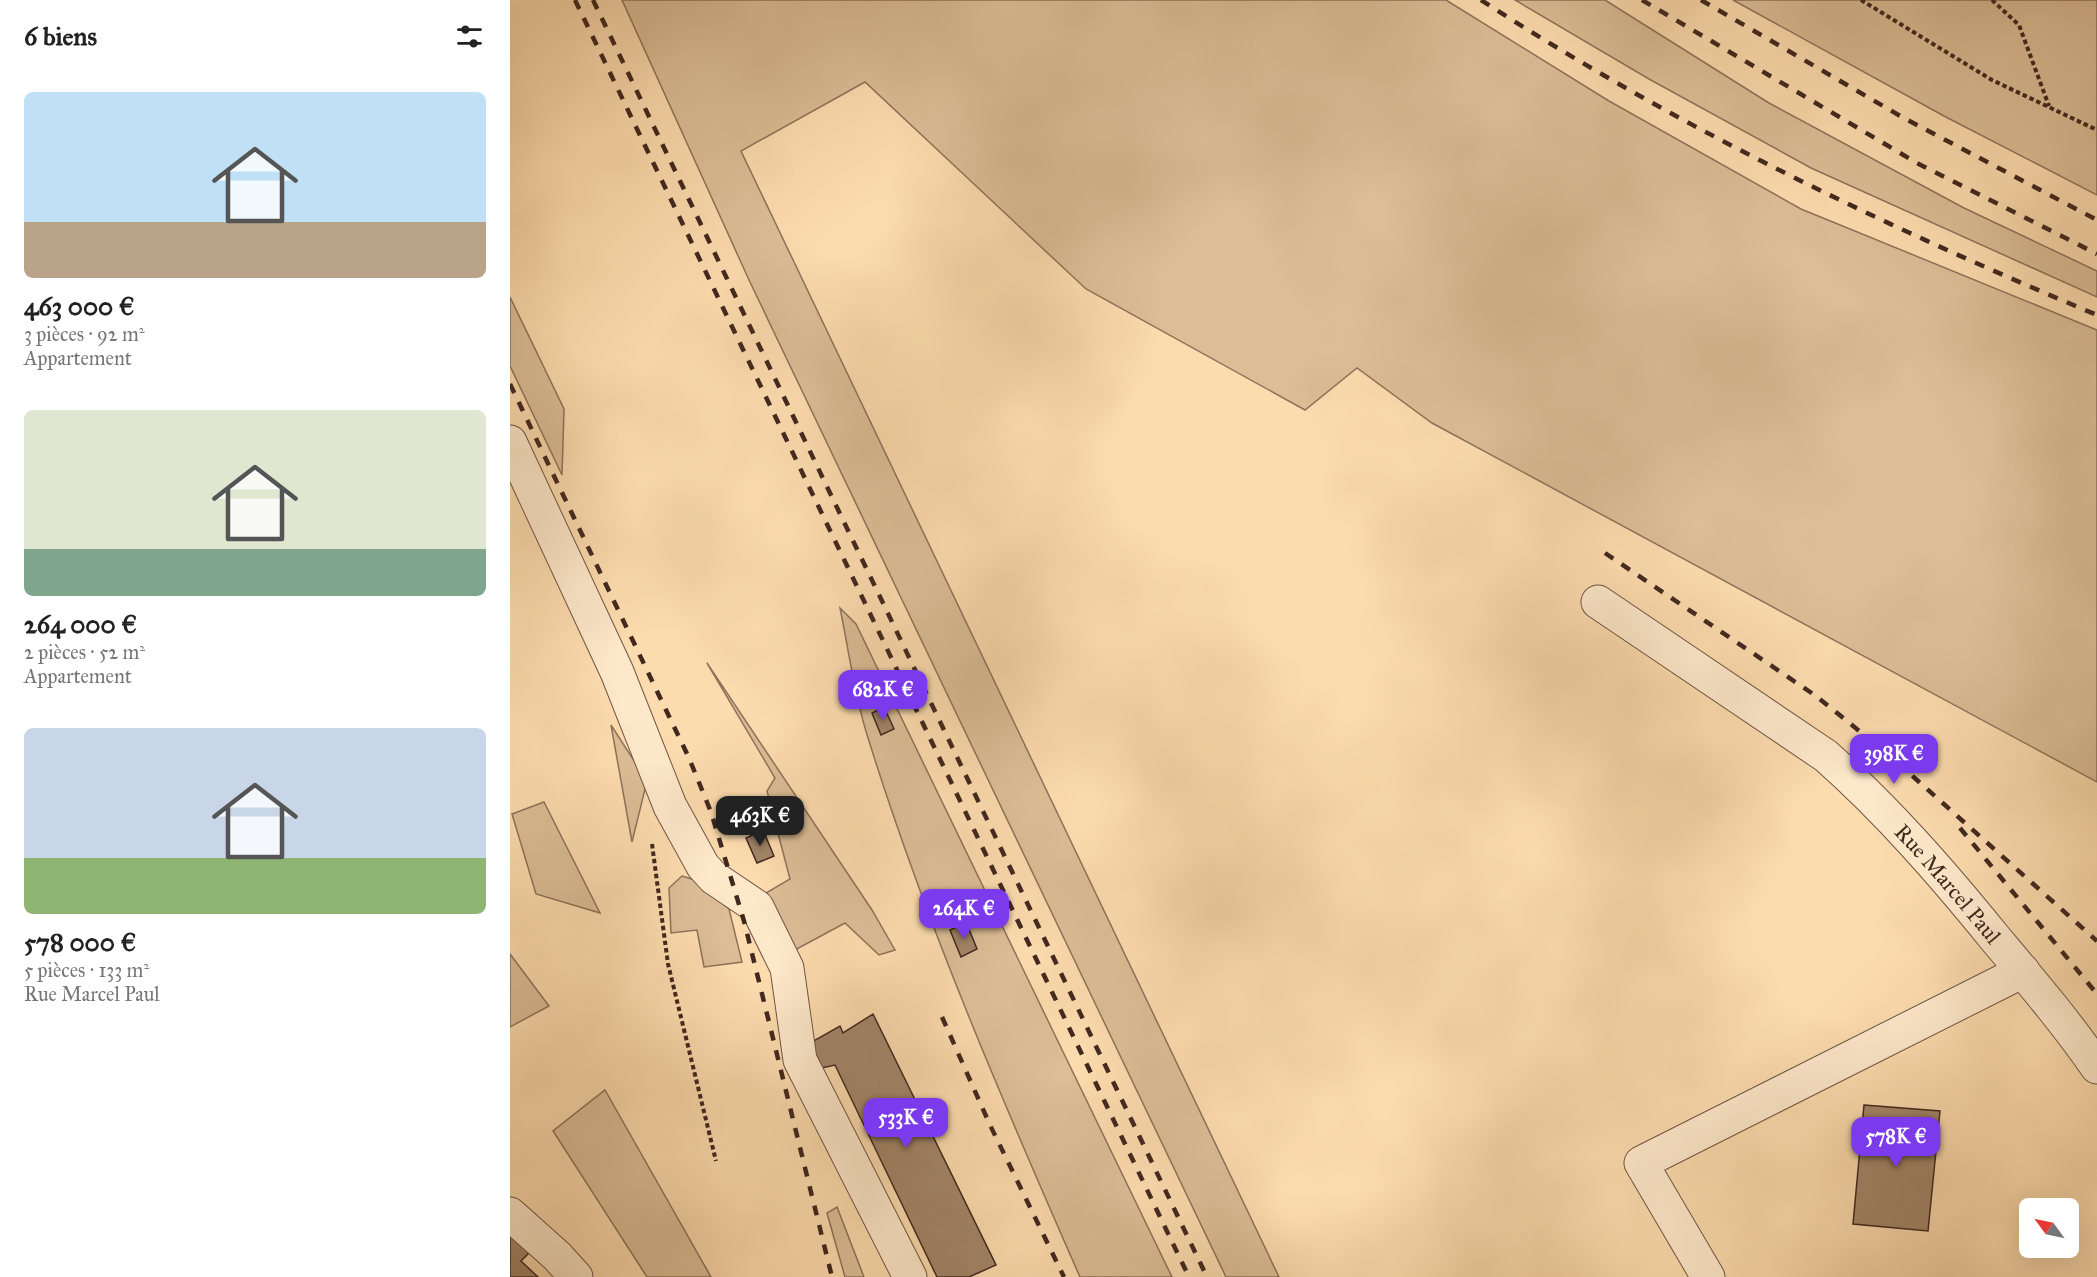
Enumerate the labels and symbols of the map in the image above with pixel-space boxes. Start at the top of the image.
pin: 682K € [834,670,932,721]
pin: 398K € [1845,734,1943,785]
pin: 463K € [711,796,809,847]
street label: Rue Marcel Paul [1889,818,2007,949]
pin: 264K € [915,889,1013,940]
pin: 533K € [857,1098,955,1149]
pin: 578K € [1847,1117,1945,1168]
north arrow [2019,1198,2079,1258]

